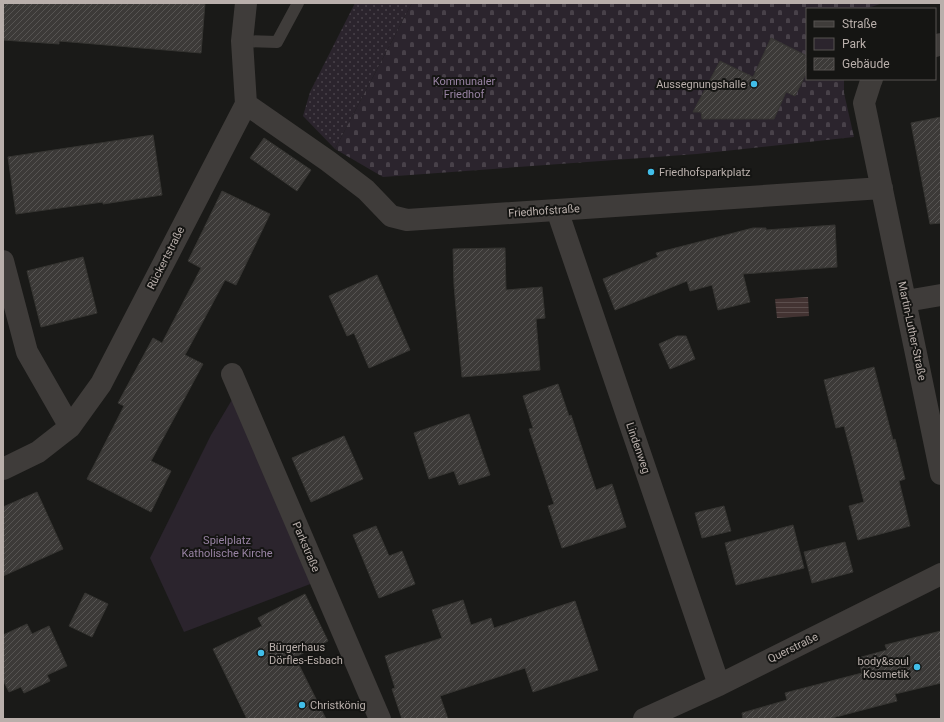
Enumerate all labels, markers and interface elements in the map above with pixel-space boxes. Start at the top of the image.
legend [806,8,936,80]
text: Straße [842,17,877,31]
text: Park [842,37,867,51]
text: Gebäude [842,57,890,71]
park label: Kommunaler Friedhof [433,75,496,101]
place label: Aussegnungshalle [656,78,746,91]
marker: Aussegnungshalle [749,79,759,89]
place label: Friedhofsparkplatz [659,166,751,179]
marker: Friedhofsparkplatz [646,167,656,177]
street label: Friedhofstraße [508,202,580,220]
street label: Rückertstraße [145,224,187,292]
street label: Martin-Luther-Straße [895,280,929,382]
street label: Lindenweg [623,421,653,475]
street label: Parkstraße [290,520,322,574]
park label: Spielplatz Katholische Kirche [181,534,273,560]
street label: Querstraße [766,630,820,666]
place label: Bürgerhaus Dörfles-Esbach [269,641,343,667]
marker: Bürgerhaus Dörfles-Esbach [256,648,266,658]
place label: body&soul Kosmetik [858,655,909,681]
marker: body&soul Kosmetik [912,662,922,672]
place label: Christkönig [310,699,366,712]
marker: Christkönig [297,700,307,710]

